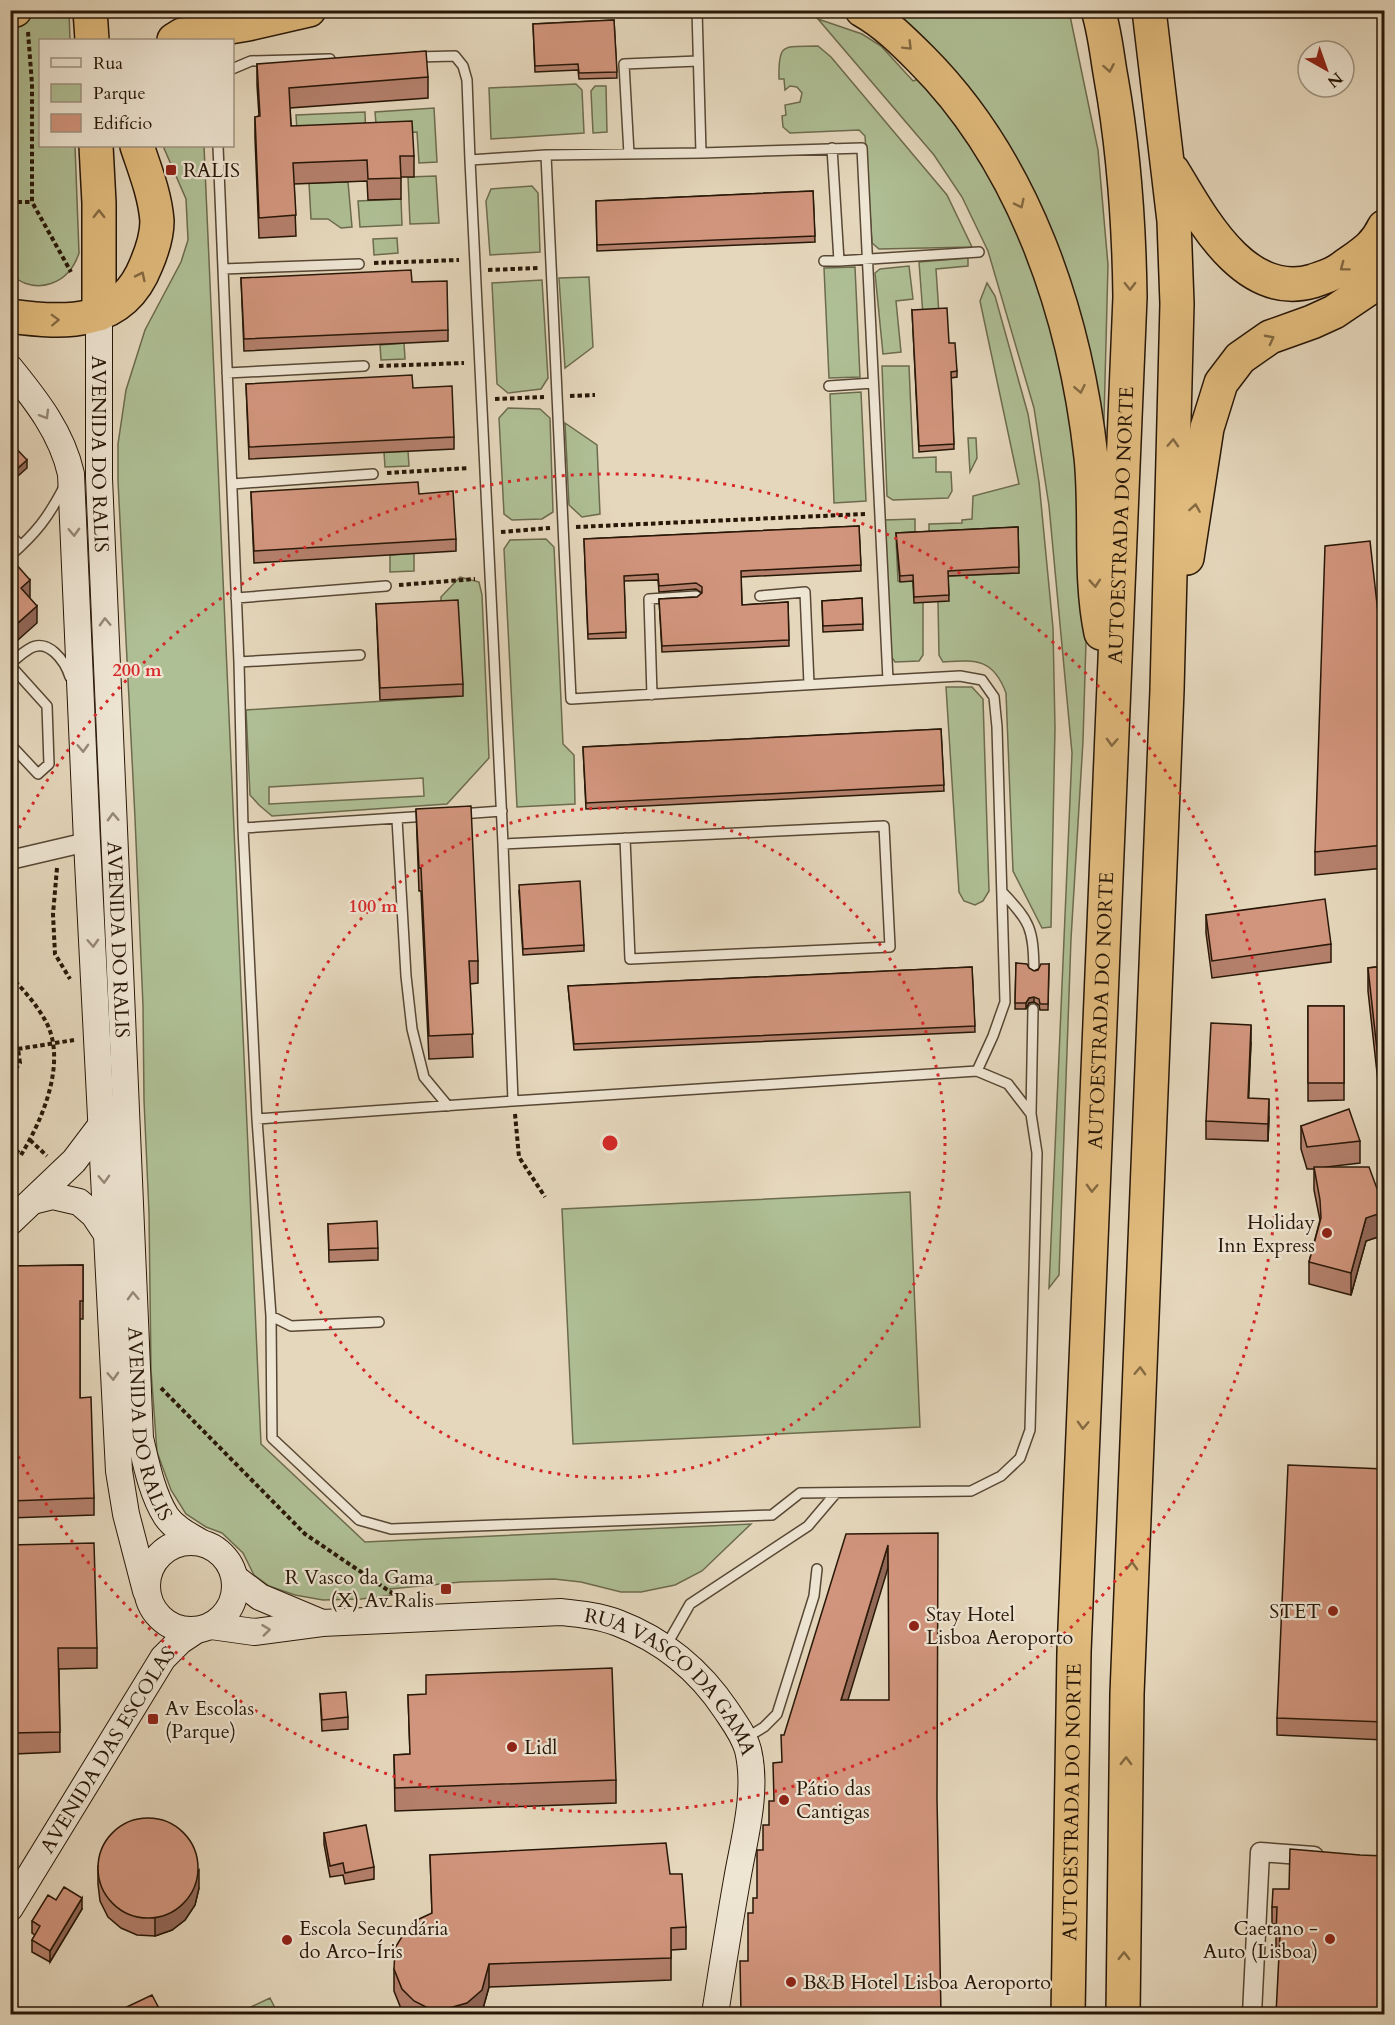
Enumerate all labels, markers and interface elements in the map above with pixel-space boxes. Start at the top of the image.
legend [39,39,234,147]
one-way arrow [902,39,912,50]
north arrow [1296,39,1356,99]
text: Rua [93,51,123,76]
one-way arrow [1102,62,1115,72]
text: N [1323,67,1347,93]
text: Parque [93,81,146,106]
text: Edifício [93,111,153,136]
place label: RALIS [183,157,240,184]
marker: RALIS [164,163,178,177]
one-way arrow [1013,197,1025,208]
one-way arrow [93,209,105,218]
one-way arrow [1339,260,1350,271]
one-way arrow [134,272,146,283]
one-way arrow [1124,281,1136,290]
one-way arrow [50,314,59,327]
one-way arrow [1264,335,1274,346]
street label: AVENIDA DO RALIS [85,355,116,553]
one-way arrow [1073,383,1086,393]
street label: AUTOESTRADA DO NORTE [1101,386,1140,664]
one-way arrow [38,409,50,419]
one-way arrow [1167,439,1180,448]
one-way arrow [1189,503,1201,513]
one-way arrow [68,528,81,537]
one-way arrow [1088,578,1101,587]
one-way arrow [98,618,111,627]
text: 200 m [112,658,162,683]
one-way arrow [1106,737,1119,746]
one-way arrow [77,744,90,753]
one-way arrow [107,813,120,822]
street label: AVENIDA DO RALIS [101,841,136,1039]
street label: AUTOESTRADA DO NORTE [1081,871,1120,1150]
text: 100 m [348,894,398,919]
one-way arrow [86,939,99,948]
centre of rings [600,1133,620,1153]
one-way arrow [98,1174,111,1183]
one-way arrow [1086,1184,1099,1193]
place label: Holiday Inn Express [1217,1209,1315,1259]
marker: Holiday Inn Express [1320,1226,1334,1240]
one-way arrow [127,1291,140,1300]
street label: AVENIDA DO RALIS [122,1326,179,1526]
one-way arrow [1133,1367,1146,1376]
one-way arrow [106,1371,119,1380]
one-way arrow [1077,1420,1089,1429]
one-way arrow [1125,1562,1138,1571]
place label: R Vasco da Gama (X) Av Ralis [285,1564,434,1614]
marker: R Vasco da Gama (X) Av Ralis [439,1582,453,1596]
place label: STET [1269,1598,1321,1625]
street label: RUA VASCO DA GAMA [582,1601,763,1759]
place label: Stay Hotel Lisboa Aeroporto [926,1601,1073,1651]
marker: STET [1326,1604,1340,1618]
marker: Stay Hotel Lisboa Aeroporto [907,1619,921,1633]
one-way arrow [262,1624,271,1637]
street label: AVENIDA DAS ESCOLAS [33,1640,181,1858]
street label: AUTOESTRADA DO NORTE [1056,1663,1087,1941]
place label: Av Escolas (Parque) [165,1695,254,1745]
marker: Av Escolas (Parque) [146,1712,160,1726]
place label: Lidl [524,1734,557,1761]
marker: Lidl [505,1740,519,1754]
one-way arrow [1120,1757,1132,1766]
place label: Pátio das Cantigas [796,1775,871,1825]
marker: Pátio das Cantigas [777,1793,791,1807]
place label: Escola Secundária do Arco-Íris [299,1915,449,1965]
place label: Caetano - Auto (Lisboa) [1203,1915,1318,1965]
marker: Caetano - Auto (Lisboa) [1323,1932,1337,1946]
marker: Escola Secundária do Arco-Íris [280,1933,294,1947]
one-way arrow [1118,1952,1130,1961]
place label: B&B Hotel Lisboa Aeroporto [803,1969,1051,1996]
marker: B&B Hotel Lisboa Aeroporto [784,1975,798,1989]

